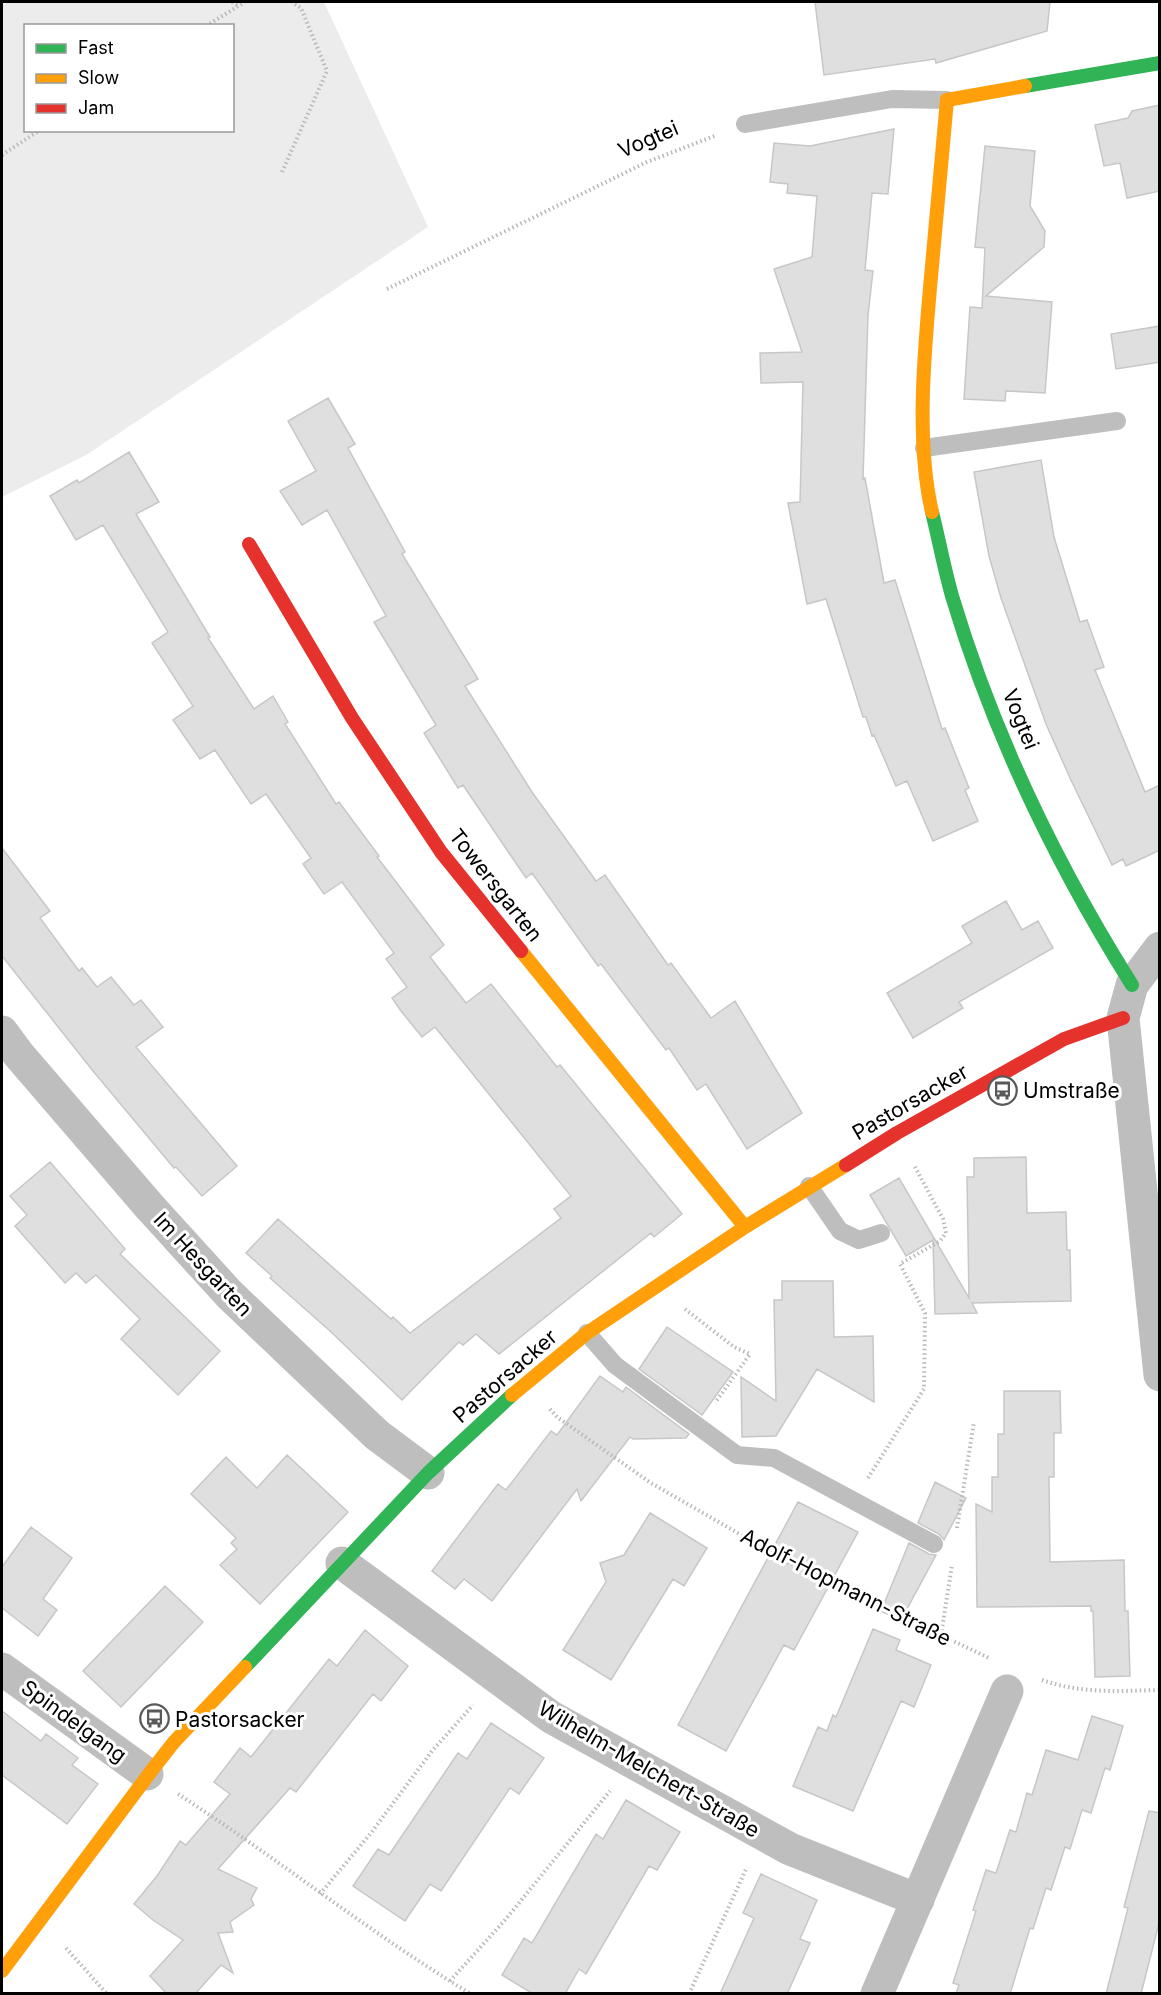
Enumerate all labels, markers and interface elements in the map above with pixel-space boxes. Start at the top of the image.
legend [24,24,234,132]
text: Fast [78,37,114,58]
text: Slow [78,67,119,88]
text: Jam [78,97,114,118]
street label: Vogtei [614,115,682,163]
street label: Vogtei [998,685,1044,753]
street label: Towersgarten [444,824,548,946]
street label: Pastorsacker [848,1059,972,1145]
bus stop icon: Umstraße [986,1074,1018,1106]
place label: Umstraße [1023,1078,1120,1103]
street label: Im Hesgarten [148,1207,258,1321]
street label: Pastorsacker [448,1324,562,1428]
street label: Adolf-Hopmann-Straße [737,1523,955,1651]
street label: Spindelgang [16,1674,132,1768]
street label: Wilhelm-Melchert-Straße [534,1695,764,1843]
bus stop icon: Pastorsacker [138,1703,170,1735]
place label: Pastorsacker [175,1707,305,1732]

